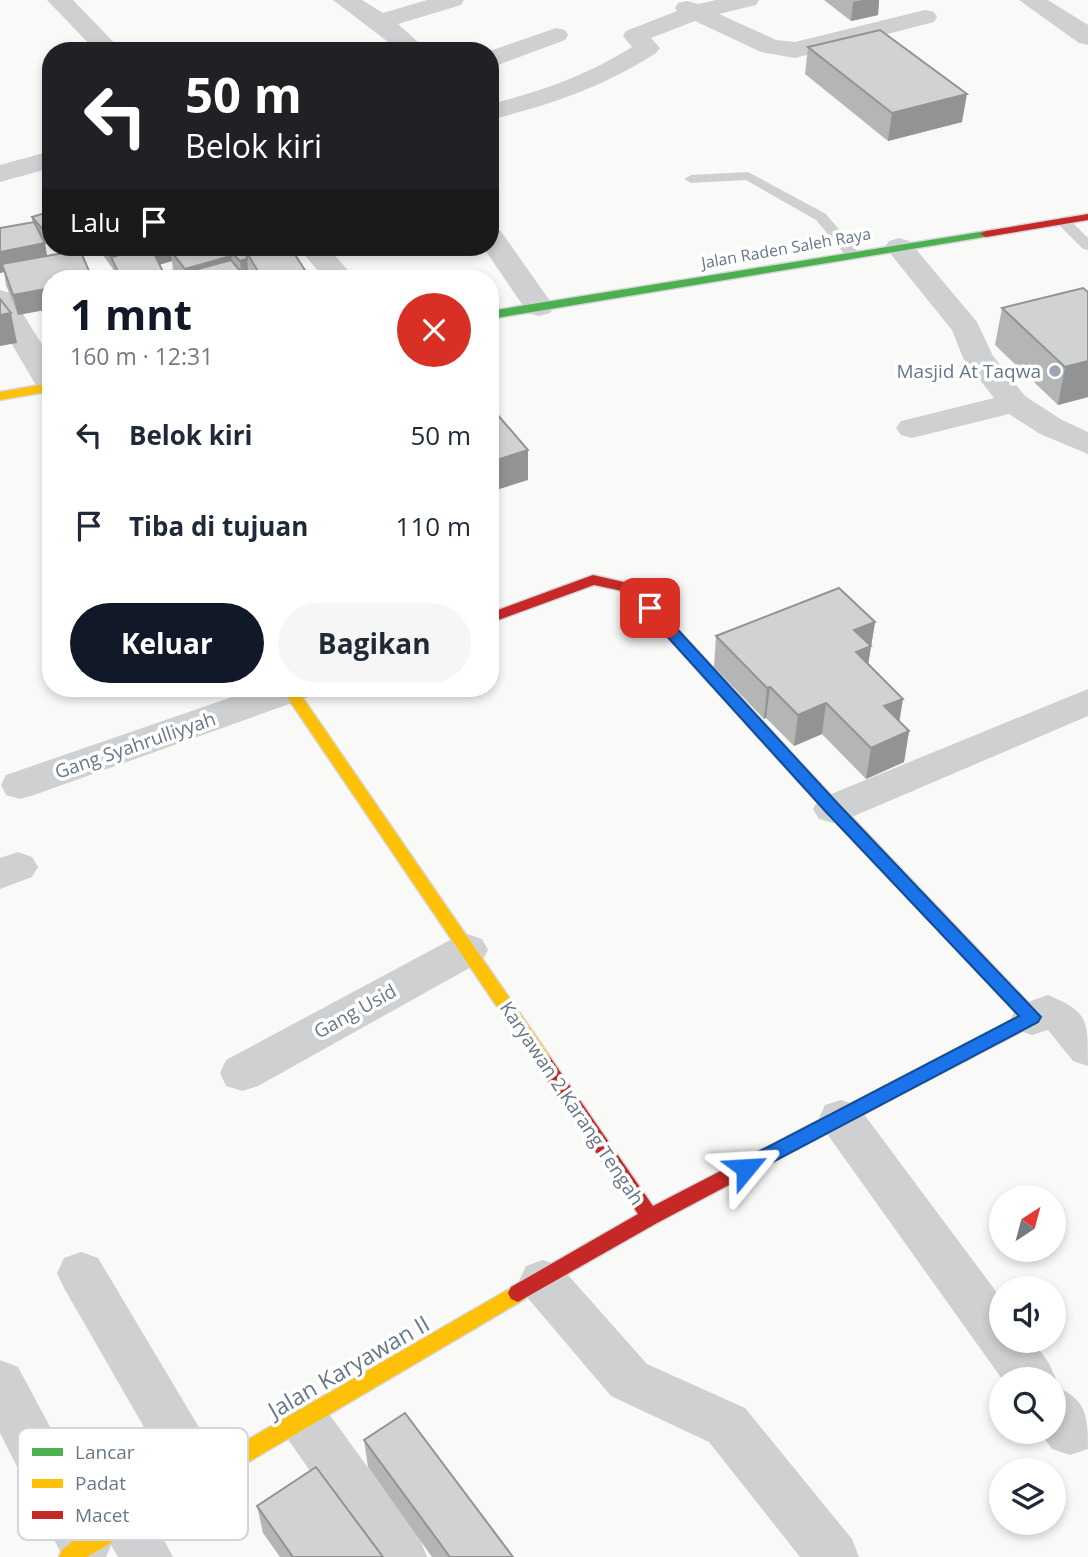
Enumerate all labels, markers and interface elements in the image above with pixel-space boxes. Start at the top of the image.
text: 50 m [185,61,302,127]
icon: left [70,70,161,161]
text: Belok kiri [185,124,322,167]
icon: arrive [135,203,173,241]
text: Lalu [70,204,121,240]
street label: Jalan Raden Saleh Raya [697,222,873,274]
text: 1 mnt [70,285,192,342]
button: close [397,293,471,367]
text: 160 m · 12:31 [70,340,213,372]
place label: Masjid At Taqwa [896,358,1041,384]
marker: Masjid At Taqwa [1047,363,1063,379]
icon: left [70,416,108,454]
text: Belok kiri [129,417,253,453]
text: 50 m [410,417,471,453]
icon: arrive [70,507,108,545]
text: Tiba di tujuan [129,508,308,544]
text: 110 m [396,508,471,544]
pin [620,578,680,638]
icon: arrive [631,589,669,627]
button: Keluar [70,603,264,683]
button: Bagikan [278,603,471,683]
street label: Gang Syahrulliyyah [51,705,219,785]
street label: Gang Usid [309,978,401,1044]
street label: Karyawan 2 Karang Tengah [494,996,650,1210]
position arrow [709,1131,783,1205]
north arrow [989,1185,1066,1262]
map controls [989,1185,1066,1535]
button: sound [989,1276,1066,1353]
street label: Jalan Karyawan II [260,1307,435,1426]
button: search [989,1367,1066,1444]
legend [18,1428,248,1540]
text: Lancar [75,1439,135,1465]
button: layers [989,1458,1066,1535]
text: Padat [75,1470,126,1496]
text: Macet [75,1502,129,1528]

